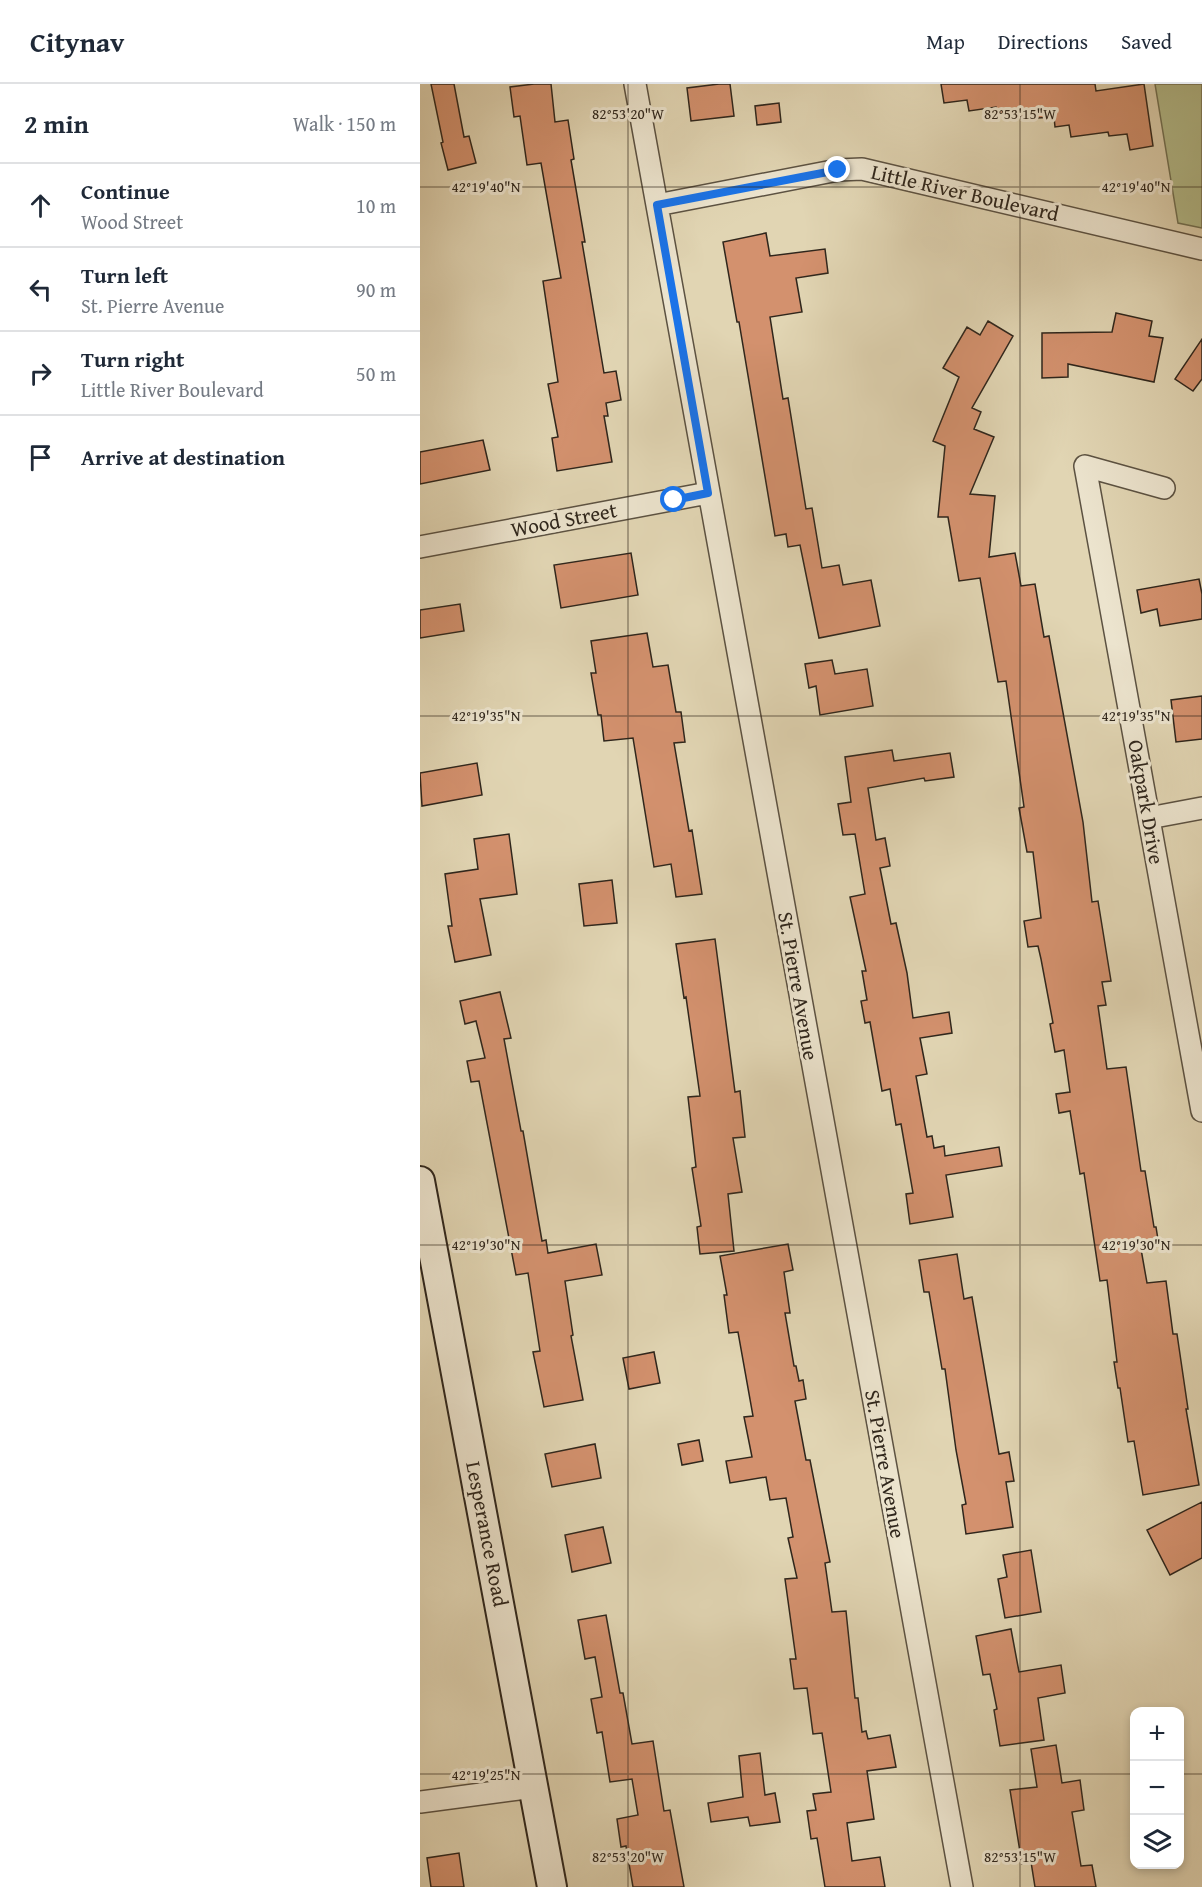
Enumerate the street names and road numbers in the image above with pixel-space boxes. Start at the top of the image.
street label: Little River Boulevard [868,156,1063,229]
street label: Wood Street [508,494,620,545]
street label: Oakpark Drive [1120,737,1173,867]
street label: St. Pierre Avenue [770,909,827,1063]
street label: St. Pierre Avenue [857,1387,914,1541]
street label: Lesperance Road [458,1459,517,1610]

